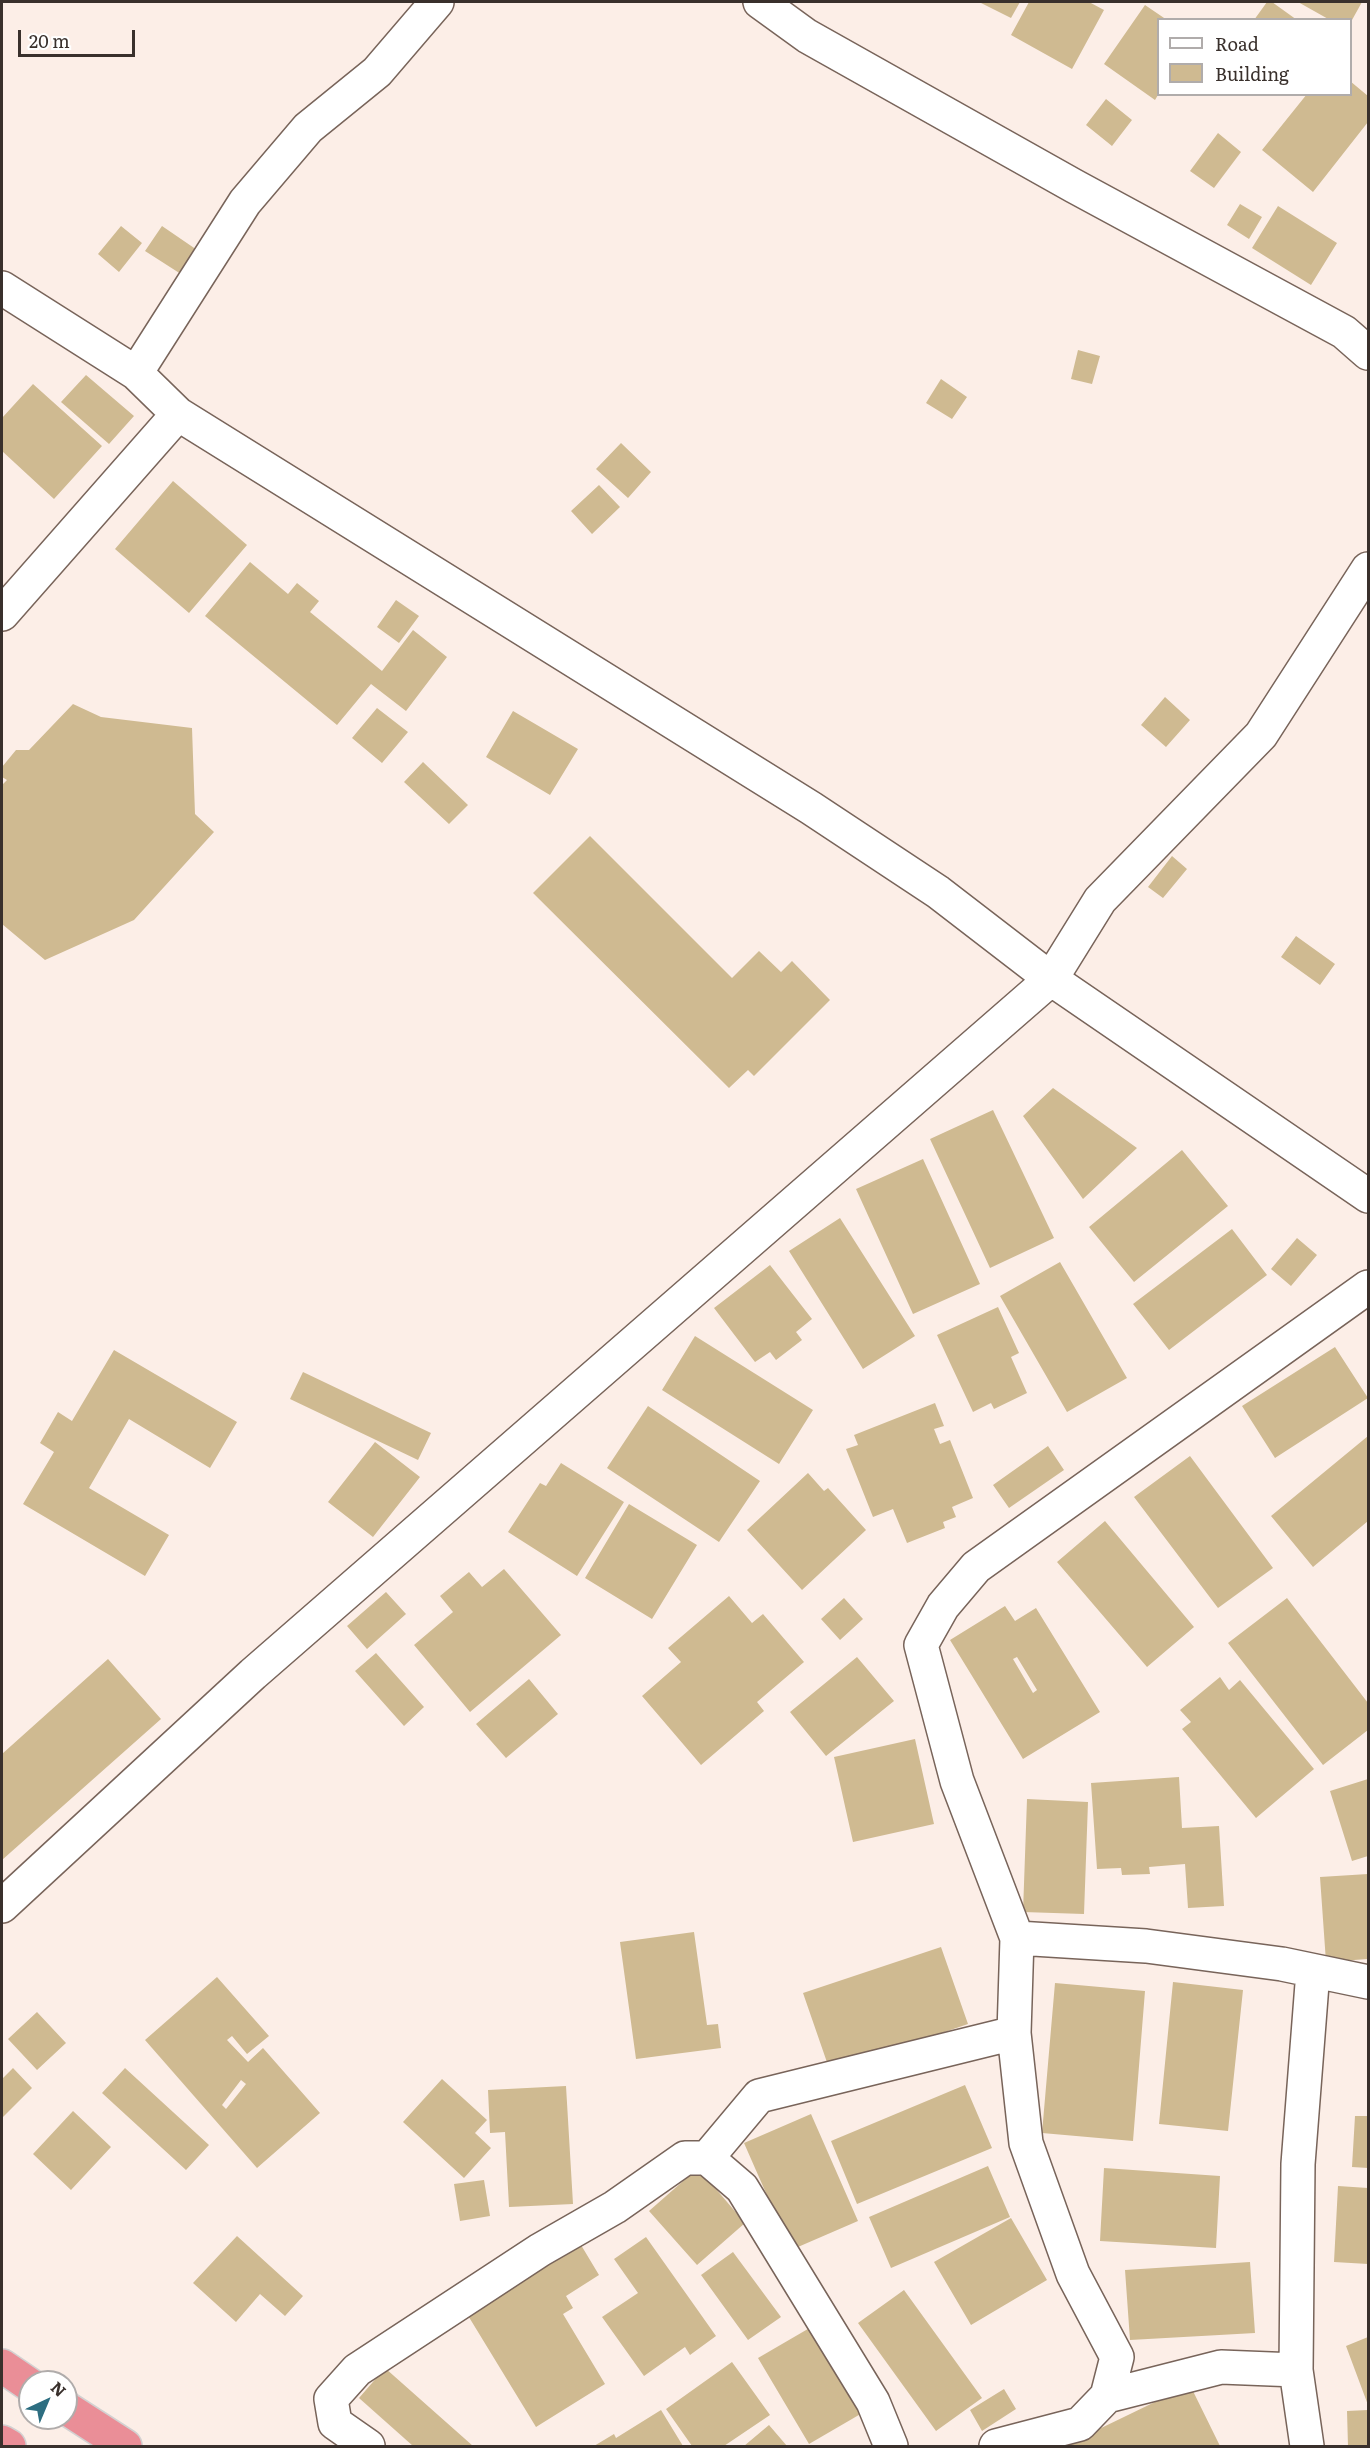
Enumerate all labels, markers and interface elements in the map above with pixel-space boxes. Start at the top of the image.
scale bar [21,18,138,56]
legend [1157,18,1352,96]
text: 20 m [29,27,70,54]
text: Road [1215,30,1259,57]
text: Building [1215,60,1289,87]
north arrow [18,2370,78,2430]
text: N [46,2375,72,2402]

